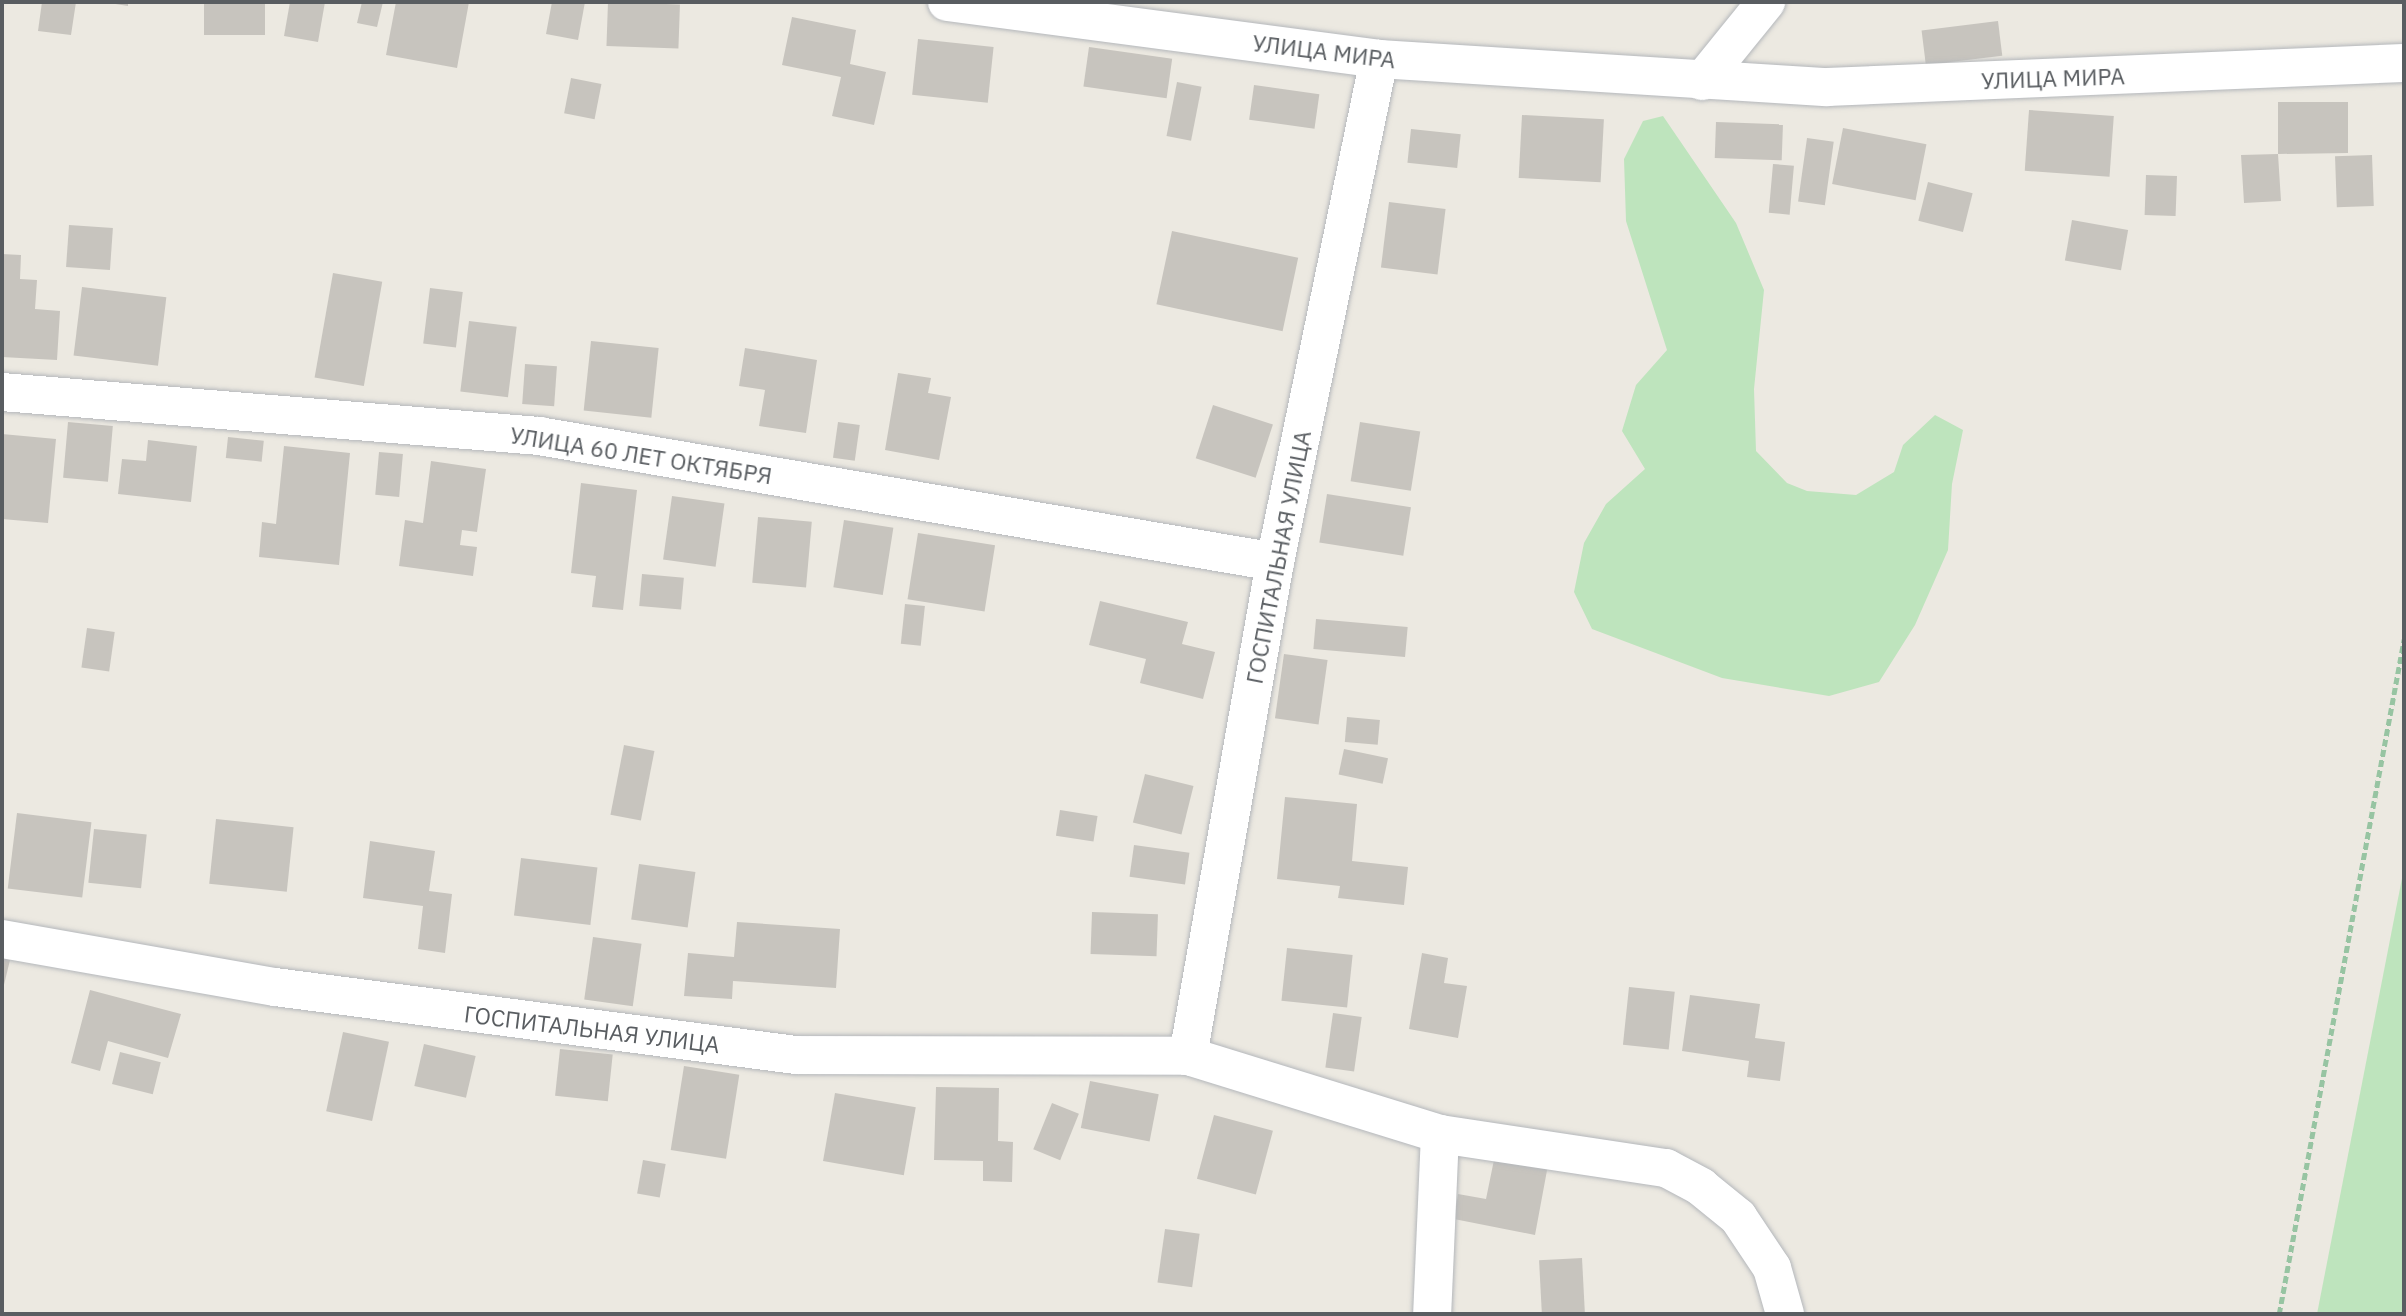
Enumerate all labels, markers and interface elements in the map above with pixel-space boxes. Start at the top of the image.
street label: УЛИЦА МИРА [1251,29,1397,73]
street label: УЛИЦА МИРА [1981,62,2125,94]
street label: УЛИЦА 60 ЛЕТ ОКТЯБРЯ [508,421,774,489]
street label: ГОСПИТАЛЬНАЯ УЛИЦА [1240,428,1316,686]
street label: ГОСПИТАЛЬНАЯ УЛИЦА [463,1000,721,1058]

